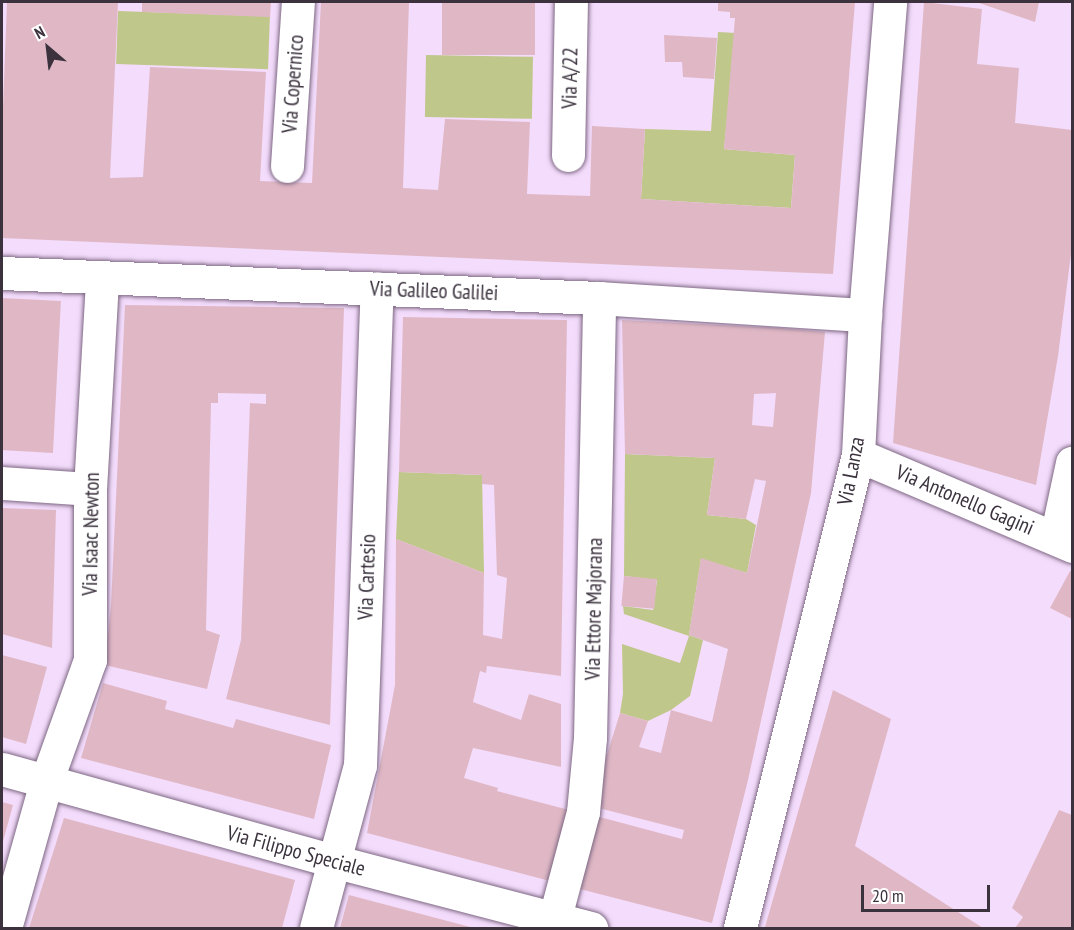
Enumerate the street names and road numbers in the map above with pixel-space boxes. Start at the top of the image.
street label: Via Copernico [277,34,309,134]
street label: Via A/22 [557,47,583,109]
street label: Via Galileo Galilei [369,276,499,306]
street label: Via Lanza [832,435,870,507]
street label: Via Antonello Gagini [892,459,1038,541]
street label: Via Isaac Newton [77,472,105,596]
street label: Via Cartesio [353,534,381,620]
street label: Via Ettore Majorana [580,537,608,681]
street label: Via Filippo Speciale [224,820,368,882]

